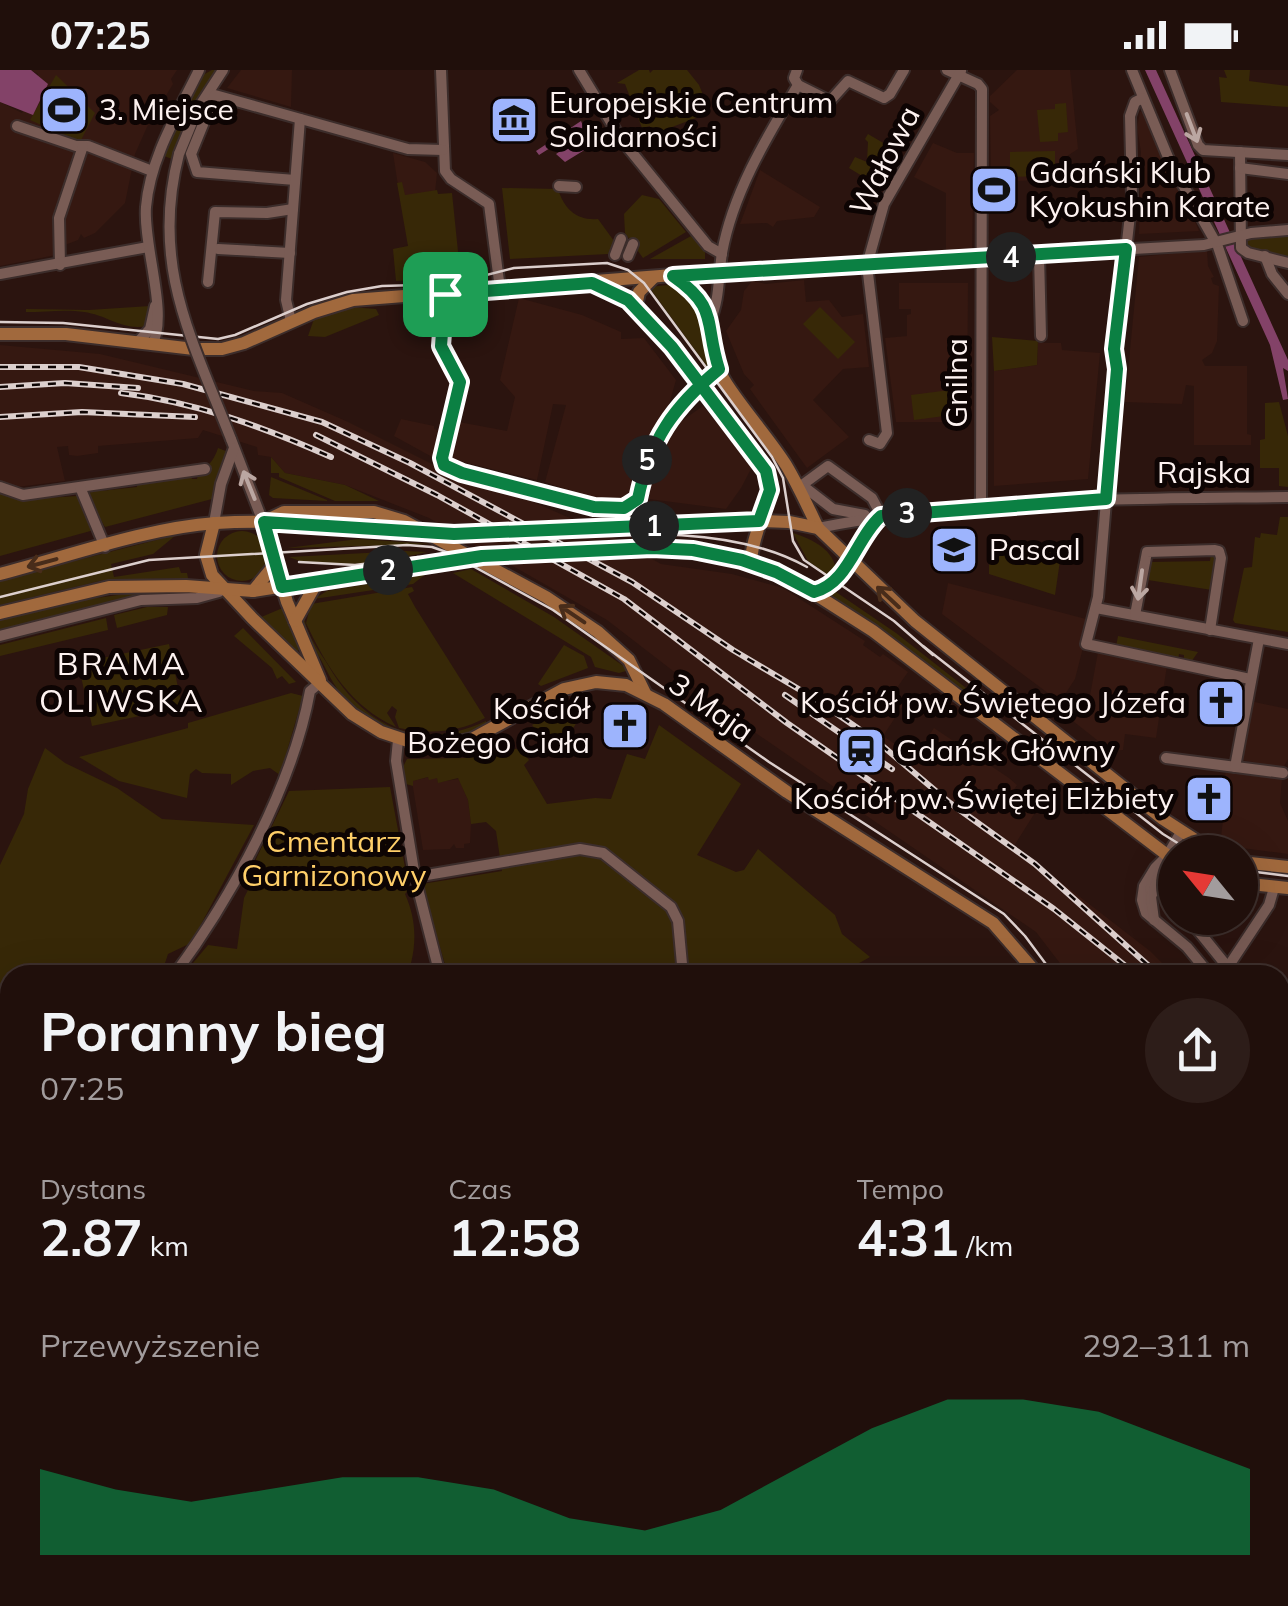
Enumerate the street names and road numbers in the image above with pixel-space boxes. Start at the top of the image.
street label: Wałowa [841,100,928,222]
street label: Gnilna [937,338,975,428]
street label: Rajska [1157,453,1251,491]
street label: 3 Maja [662,664,761,750]

